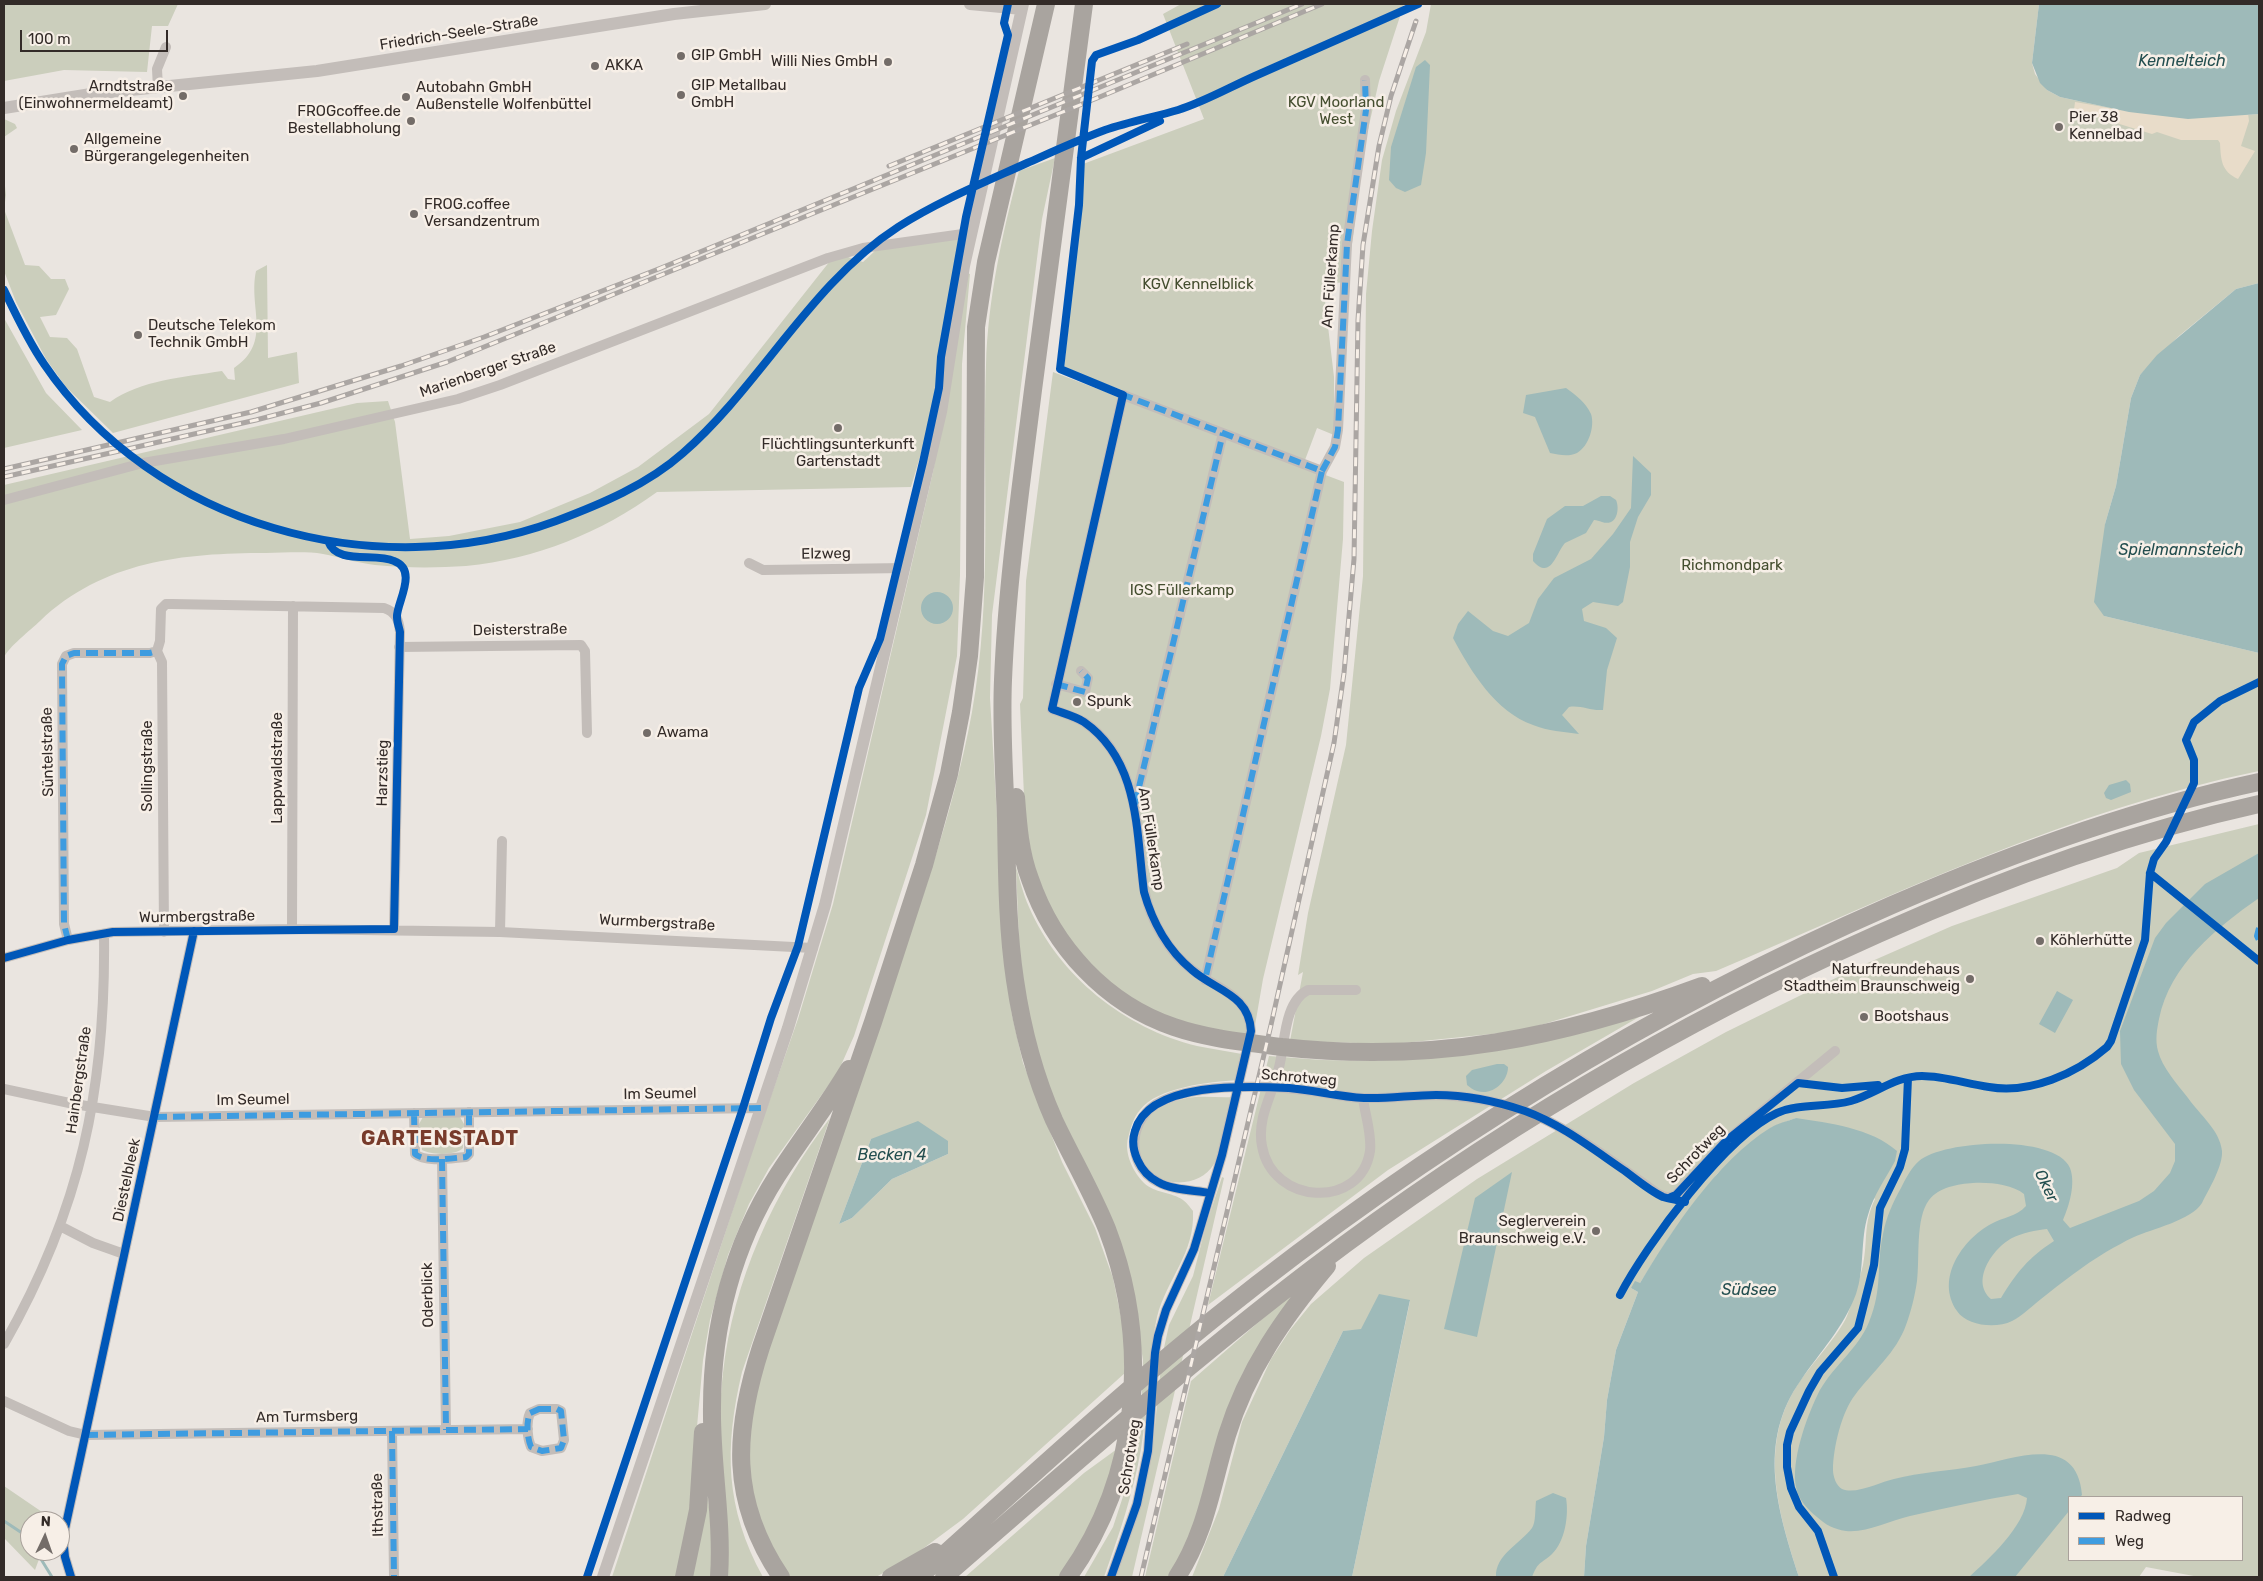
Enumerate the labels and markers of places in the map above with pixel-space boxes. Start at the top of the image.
place label: GIP GmbH [691,47,762,65]
marker: GIP GmbH [675,50,687,62]
place label: Willi Nies GmbH [771,53,878,71]
marker: Willi Nies GmbH [882,56,894,68]
place label: AKKA [605,57,643,75]
marker: AKKA [589,60,601,72]
place label: GIP Metallbau GmbH [691,77,787,112]
place label: Arndtstraße (Einwohnermeldeamt) [19,78,173,113]
place label: Autobahn GmbH Außenstelle Wolfenbüttel [416,79,591,114]
marker: GIP Metallbau GmbH [675,89,687,101]
marker: Arndtstraße (Einwohnermeldeamt) [177,90,189,102]
marker: Autobahn GmbH Außenstelle Wolfenbüttel [400,91,412,103]
place label: FROGcoffee.de Bestellabholung [288,103,401,138]
place label: Pier 38 Kennelbad [2069,109,2142,144]
marker: FROGcoffee.de Bestellabholung [405,115,417,127]
marker: Pier 38 Kennelbad [2053,121,2065,133]
place label: Allgemeine Bürgerangelegenheiten [84,131,249,166]
marker: Allgemeine Bürgerangelegenheiten [68,143,80,155]
place label: FROG.coffee Versandzentrum [424,196,540,231]
marker: FROG.coffee Versandzentrum [408,208,420,220]
place label: Deutsche Telekom Technik GmbH [148,317,276,352]
marker: Deutsche Telekom Technik GmbH [132,329,144,341]
marker: Flüchtlingsunterkunft Gartenstadt [832,422,844,434]
place label: Flüchtlingsunterkunft Gartenstadt [762,436,914,471]
place label: Spunk [1087,693,1131,711]
marker: Spunk [1071,696,1083,708]
place label: Awama [657,724,708,742]
marker: Awama [641,727,653,739]
place label: Köhlerhütte [2050,932,2132,950]
marker: Köhlerhütte [2034,935,2046,947]
place label: Naturfreundehaus Stadtheim Braunschweig [1784,961,1960,996]
marker: Naturfreundehaus Stadtheim Braunschweig [1964,973,1976,985]
place label: Bootshaus [1874,1008,1949,1026]
marker: Bootshaus [1858,1011,1870,1023]
place label: Seglerverein Braunschweig e.V. [1459,1213,1586,1248]
marker: Seglerverein Braunschweig e.V. [1590,1225,1602,1237]

